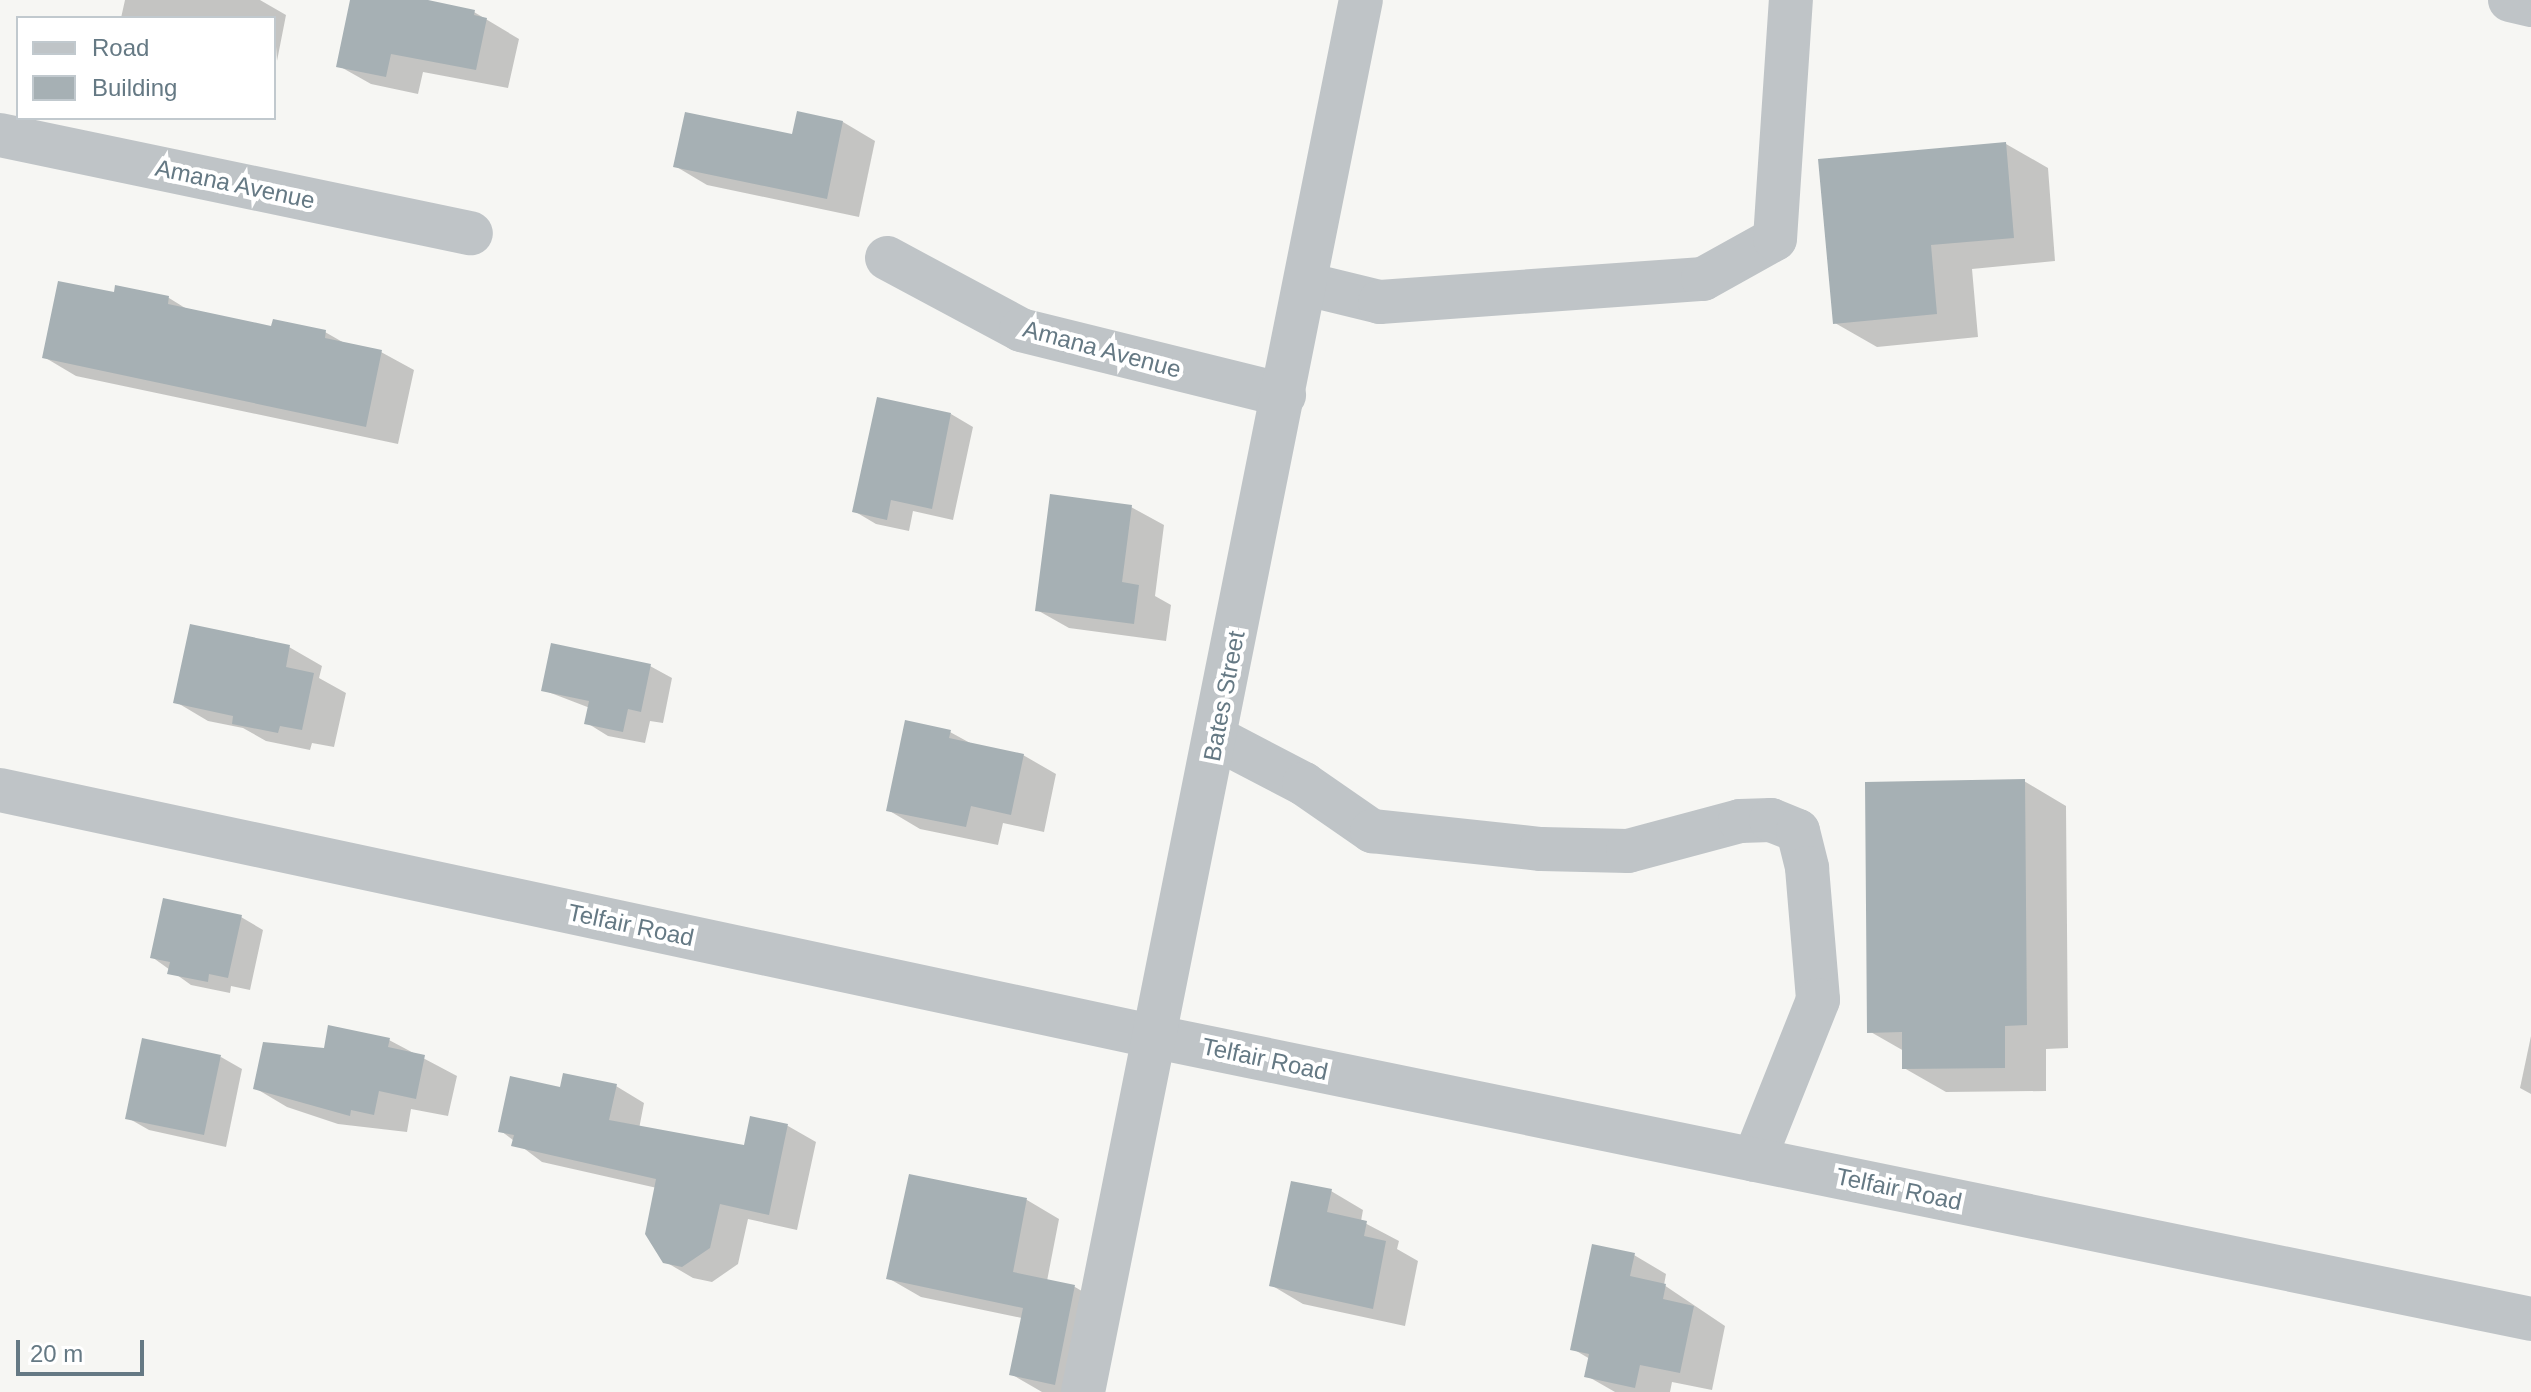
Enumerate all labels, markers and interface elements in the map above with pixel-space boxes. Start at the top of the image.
legend [16,16,276,120]
text: Road [92,34,149,61]
text: Building [92,74,177,101]
street label: Amana Avenue [152,153,318,215]
street label: Amana Avenue [1019,314,1185,384]
street label: Bates Street [1197,628,1251,764]
street label: Telfair Road [565,898,697,952]
street label: Telfair Road [1199,1032,1331,1086]
street label: Telfair Road [1833,1162,1965,1216]
scale bar [20,1324,148,1374]
text: 20 m [30,1340,83,1367]

